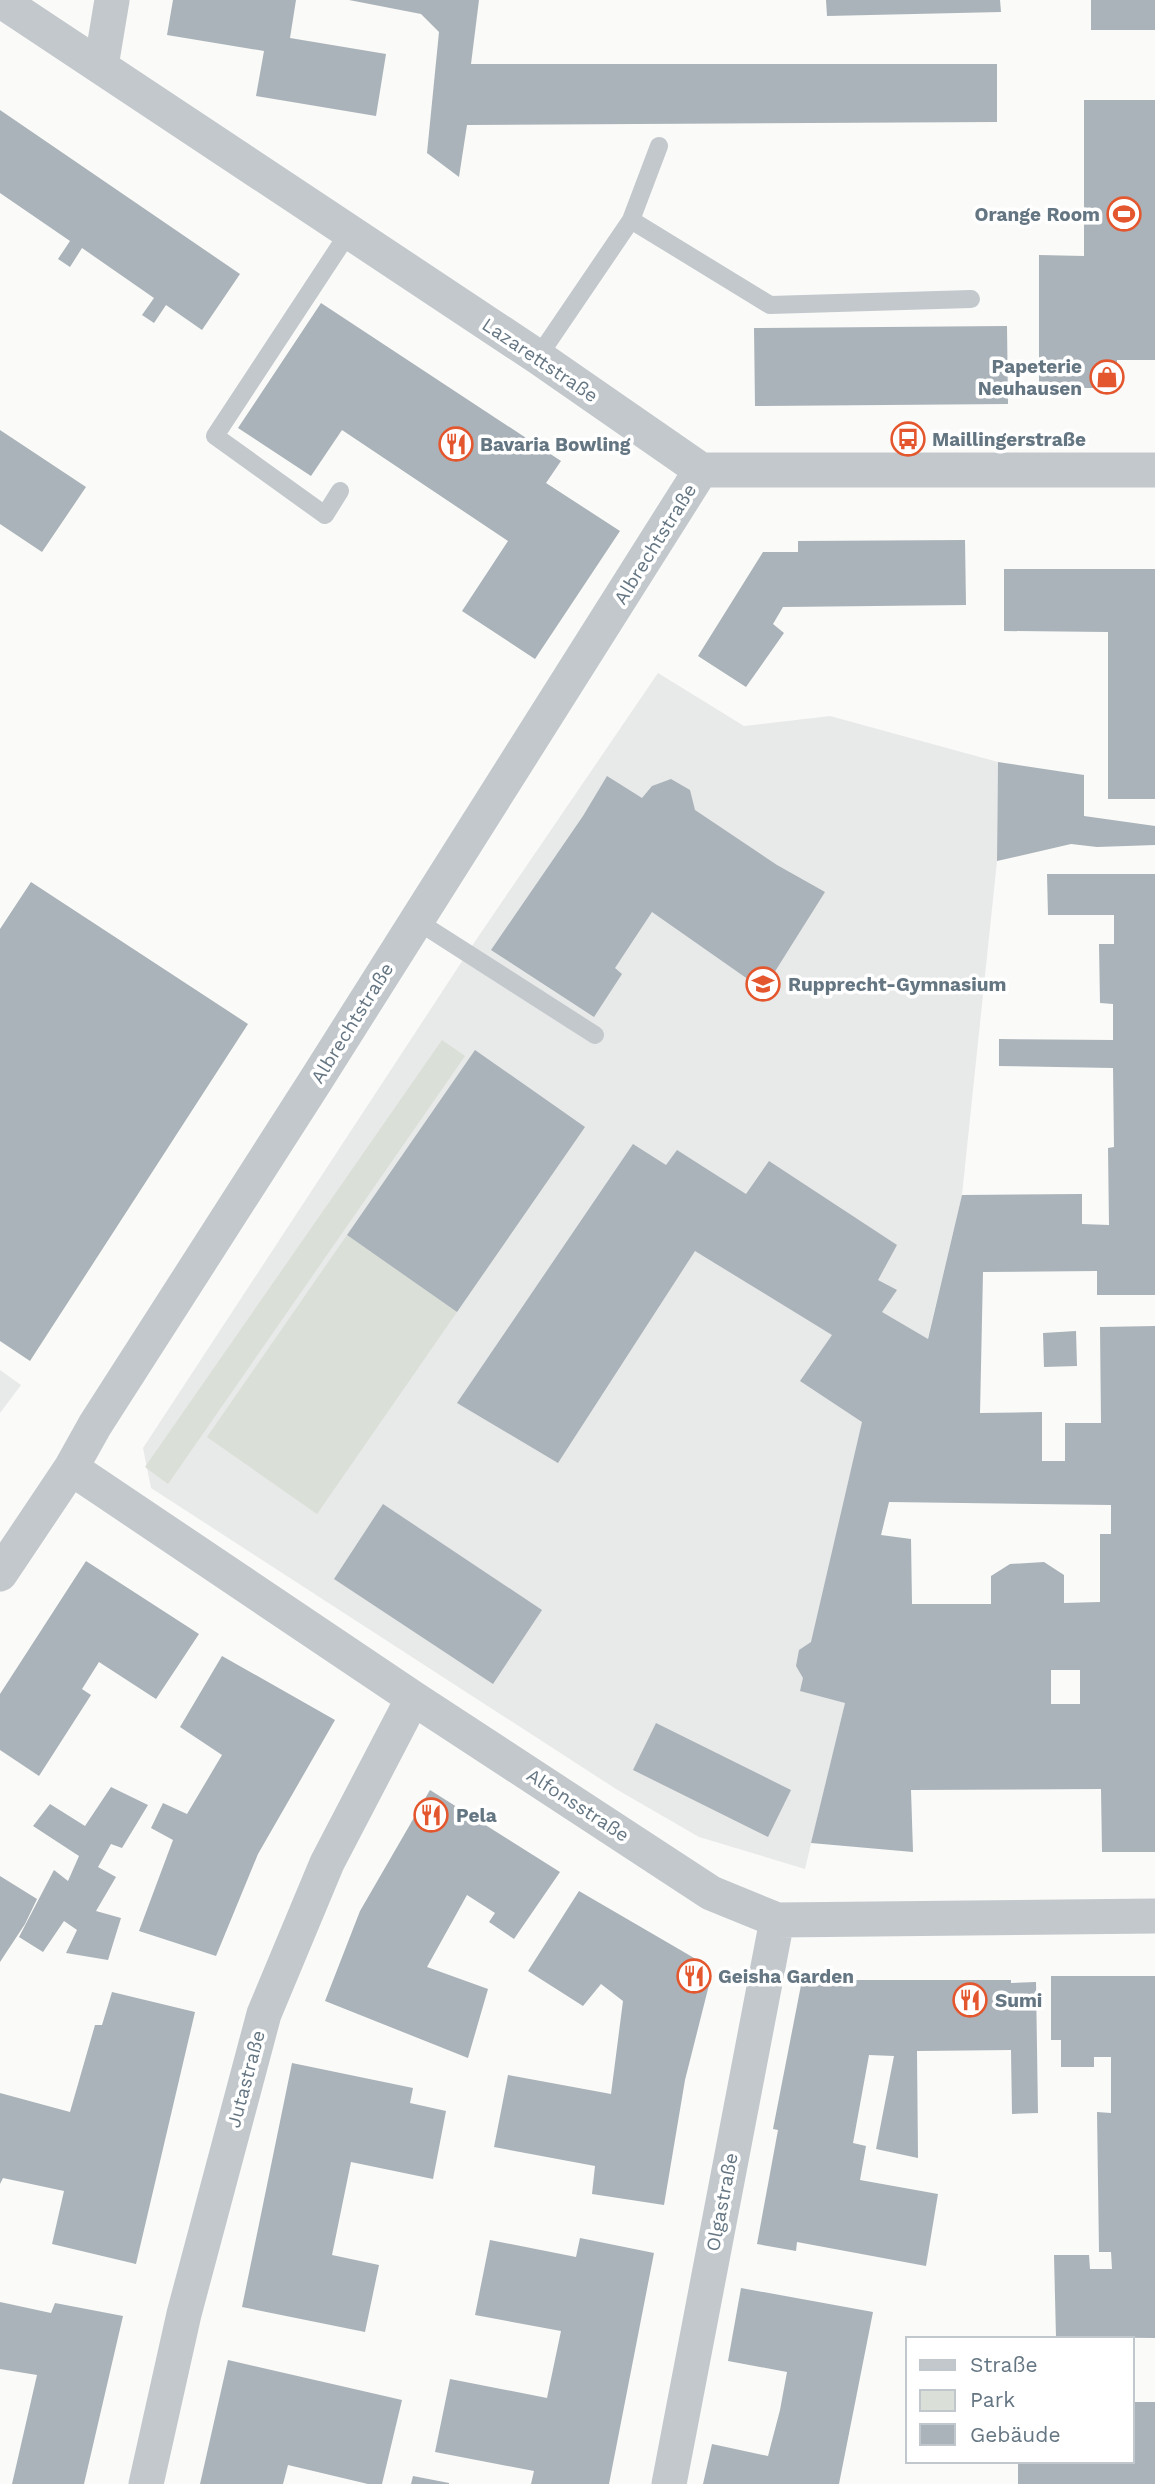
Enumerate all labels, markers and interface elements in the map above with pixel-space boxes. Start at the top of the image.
sports icon: Orange Room [1105,195,1143,233]
place label: Orange Room [975,203,1100,226]
street label: Lazarettstraße [478,313,602,407]
place label: Papeterie Neuhausen [978,355,1082,400]
shop icon: Papeterie Neuhausen [1088,358,1126,396]
bus stop icon: Maillingerstraße [889,420,927,458]
restaurant icon: Bavaria Bowling [437,425,475,463]
place label: Maillingerstraße [932,428,1086,451]
place label: Bavaria Bowling [480,433,631,456]
street label: Albrechtstraße [609,479,701,609]
street label: Albrechtstraße [306,958,398,1088]
school or university icon: Rupprecht-Gymnasium [744,965,782,1003]
place label: Rupprecht-Gymnasium [788,973,1006,996]
street label: Alfonsstraße [522,1763,634,1847]
restaurant icon: Pela [412,1796,450,1834]
place label: Pela [456,1804,497,1827]
restaurant icon: Geisha Garden [675,1957,713,1995]
place label: Geisha Garden [718,1965,854,1988]
restaurant icon: Sumi [951,1981,989,2019]
place label: Sumi [995,1989,1042,2012]
street label: Jutastraße [222,2028,270,2130]
street label: Olgastraße [701,2151,743,2253]
legend [906,2337,1134,2463]
text: Straße [970,2352,1038,2377]
text: Park [970,2387,1015,2412]
text: Gebäude [970,2422,1061,2447]

